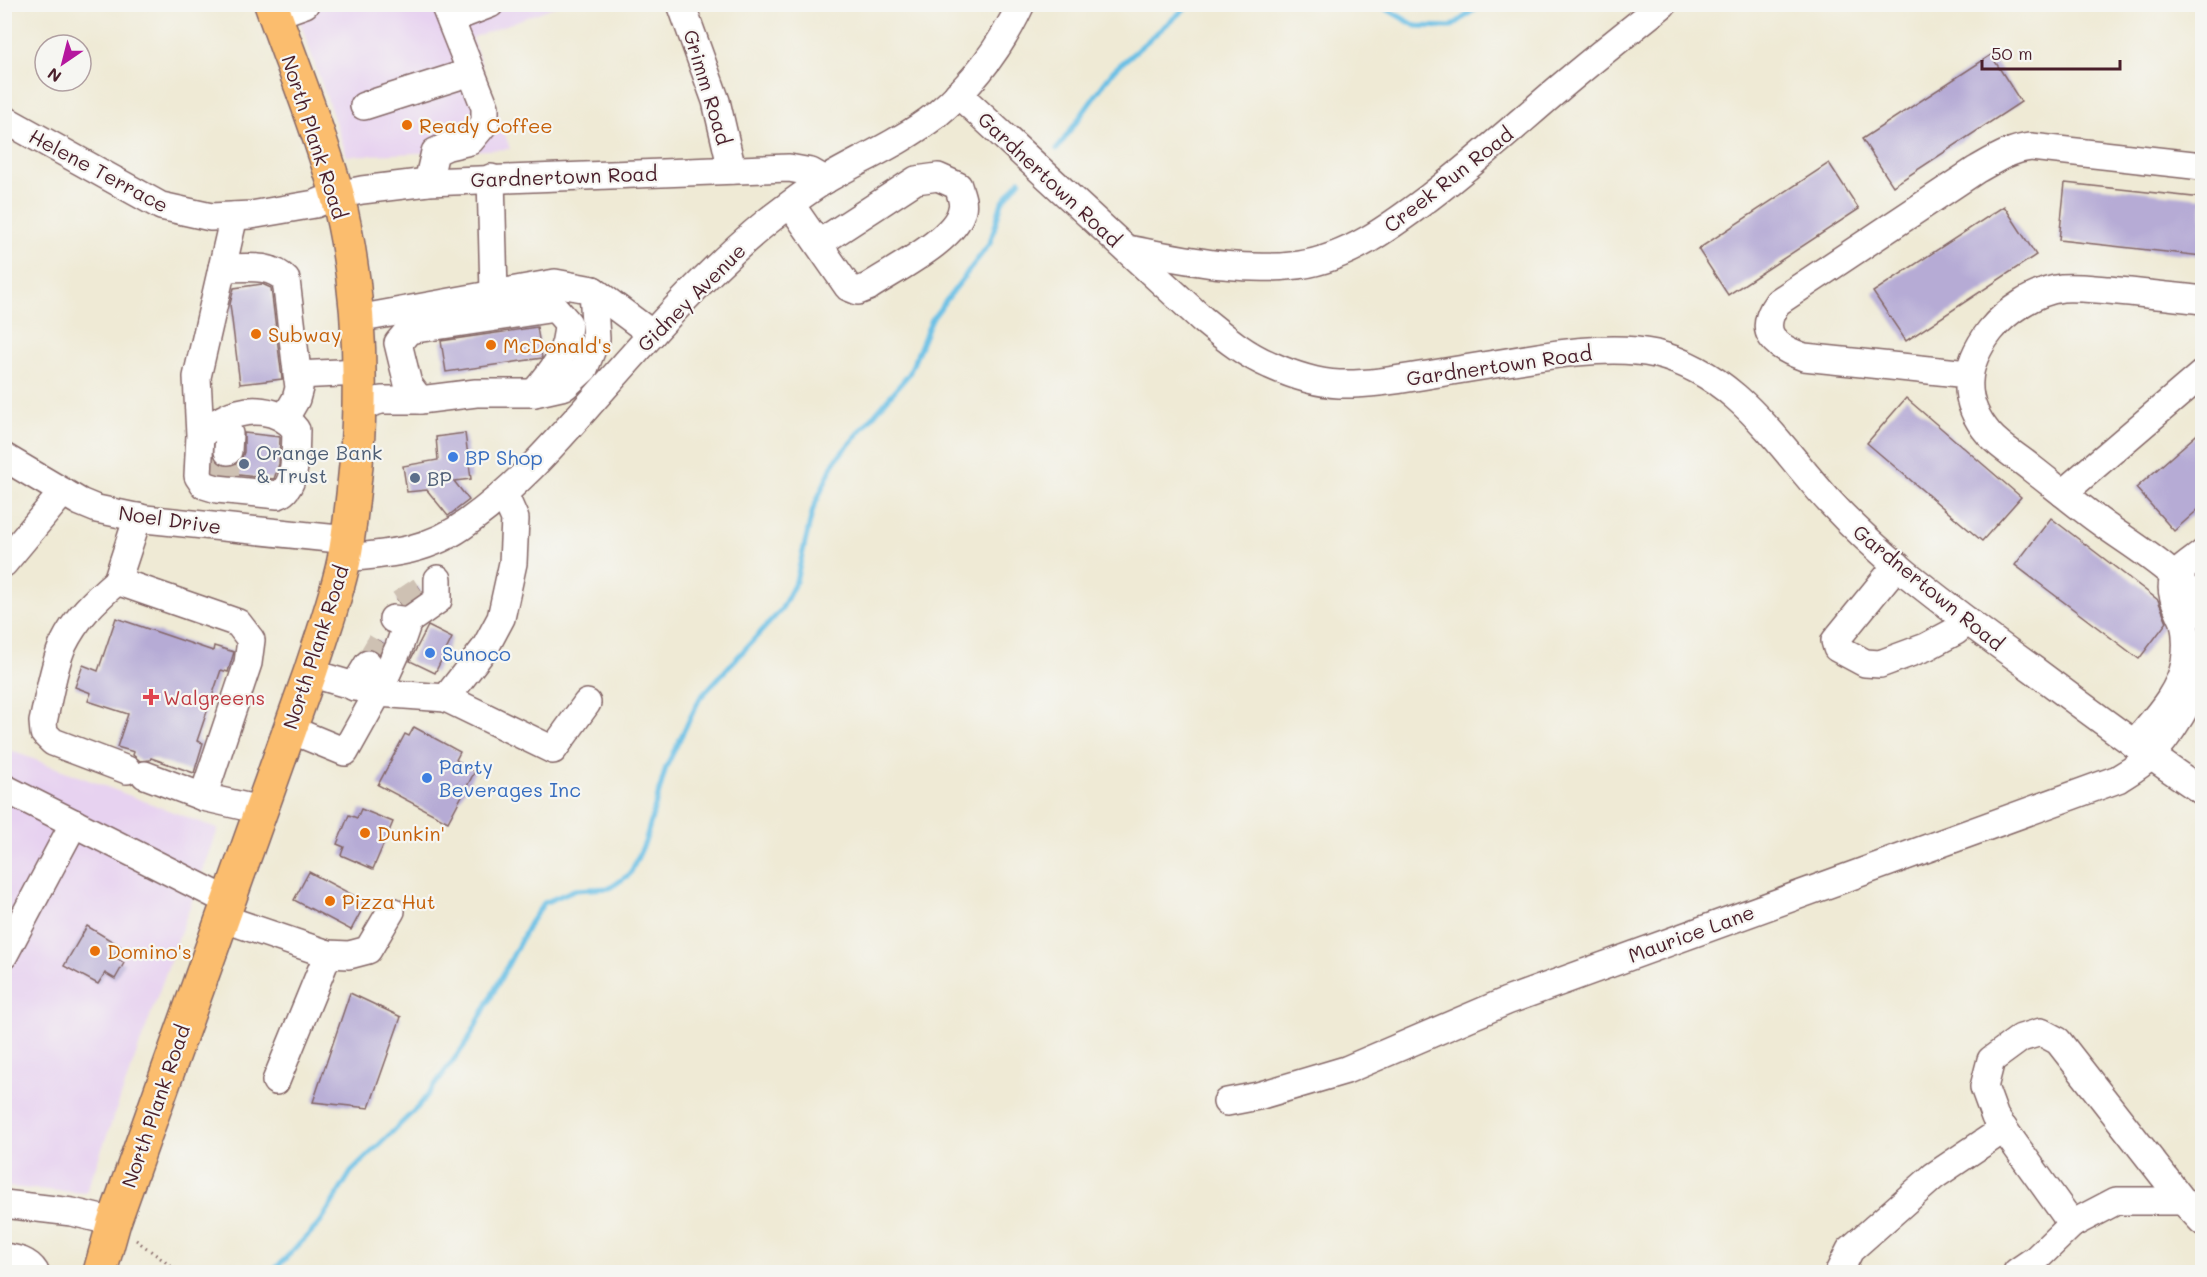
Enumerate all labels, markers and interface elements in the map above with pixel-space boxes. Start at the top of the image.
street label: Grimm Road [678,26,738,148]
north arrow [33,33,93,93]
scale bar [1982,33,2120,71]
text: 50 m [1991,41,2033,65]
street label: North Plank Road [276,52,354,222]
text: N [43,64,65,88]
street label: Gardnertown Road [973,106,1127,252]
place label: Ready Coffee [419,112,553,138]
marker: Ready Coffee [400,118,414,132]
street label: Creek Run Road [1378,120,1518,238]
street label: Helene Terrace [25,122,173,218]
street label: Gardnertown Road [470,160,658,192]
street label: Gidney Avenue [631,237,751,357]
place label: Subway [268,321,341,347]
marker: Subway [249,327,263,341]
place label: McDonald's [503,332,612,358]
marker: McDonald's [484,338,498,352]
street label: Gardnertown Road [1405,339,1593,391]
place label: Orange Bank & Trust [256,439,382,488]
place label: BP Shop [465,444,543,470]
marker: BP Shop [446,450,460,464]
marker: Orange Bank & Trust [237,457,251,471]
place label: BP [427,465,452,491]
marker: BP [408,471,422,485]
street label: Noel Drive [117,499,223,539]
street label: Gardnertown Road [1848,518,2010,656]
street label: North Plank Road [276,562,354,732]
place label: Sunoco [442,640,511,666]
marker: Sunoco [423,646,437,660]
place label: Walgreens [163,684,265,710]
marker: Walgreens [144,690,158,704]
place label: Party Beverages Inc [439,753,581,802]
marker: Party Beverages Inc [420,771,434,785]
place label: Dunkin' [377,820,445,846]
marker: Dunkin' [358,826,372,840]
place label: Pizza Hut [342,888,435,914]
marker: Pizza Hut [323,894,337,908]
street label: Maurice Lane [1624,898,1758,968]
place label: Domino's [107,938,192,964]
marker: Domino's [88,944,102,958]
street label: North Plank Road [115,1021,195,1191]

